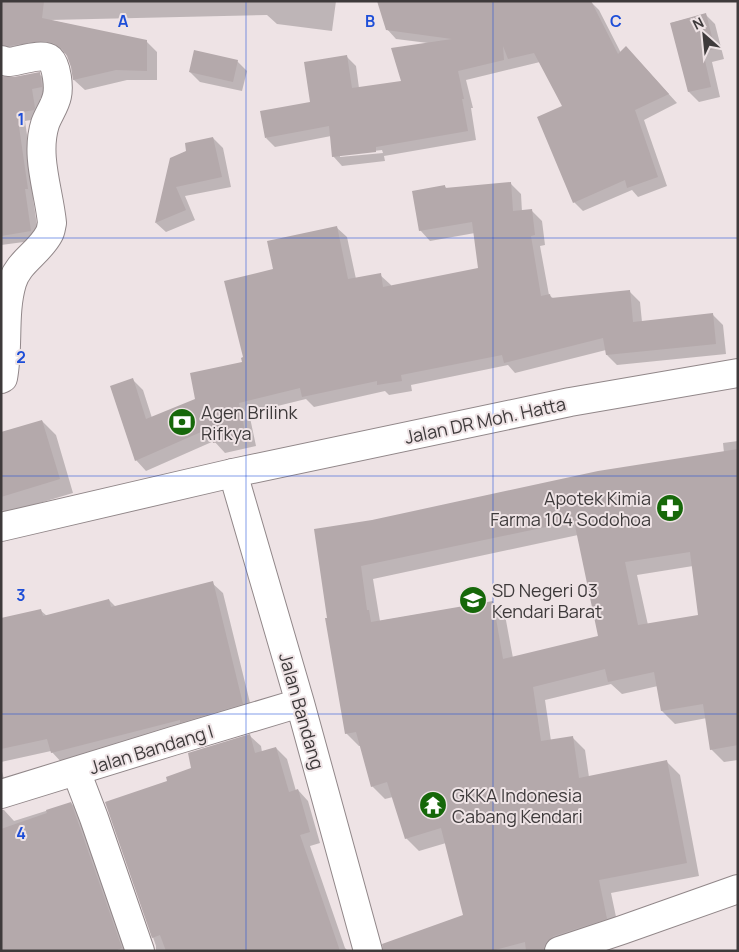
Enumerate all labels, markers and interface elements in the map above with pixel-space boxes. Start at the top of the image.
text: A [118,10,129,32]
text: B [365,10,375,32]
text: C [610,10,622,32]
north arrow [679,10,729,60]
text: N [689,12,707,34]
text: 1 [17,108,25,130]
text: 2 [16,346,26,368]
street label: Jalan DR Moh. Hatta [402,391,568,449]
place label: Agen Brilink Rifkya [201,400,298,445]
bank icon: Agen Brilink Rifkya [167,407,197,437]
place label: Apotek Kimia Farma 104 Sodohoa [490,486,651,531]
pharmacy icon: Apotek Kimia Farma 104 Sodohoa [655,493,685,523]
place label: SD Negeri 03 Kendari Barat [492,578,602,623]
text: 3 [16,584,26,606]
school or university icon: SD Negeri 03 Kendari Barat [458,585,488,615]
street label: Jalan Bandang [274,650,330,772]
street label: Jalan Bandang I [86,719,216,779]
place label: GKKA Indonesia Cabang Kendari [452,783,583,828]
temple icon: GKKA Indonesia Cabang Kendari [418,790,448,820]
text: 4 [16,822,26,844]

